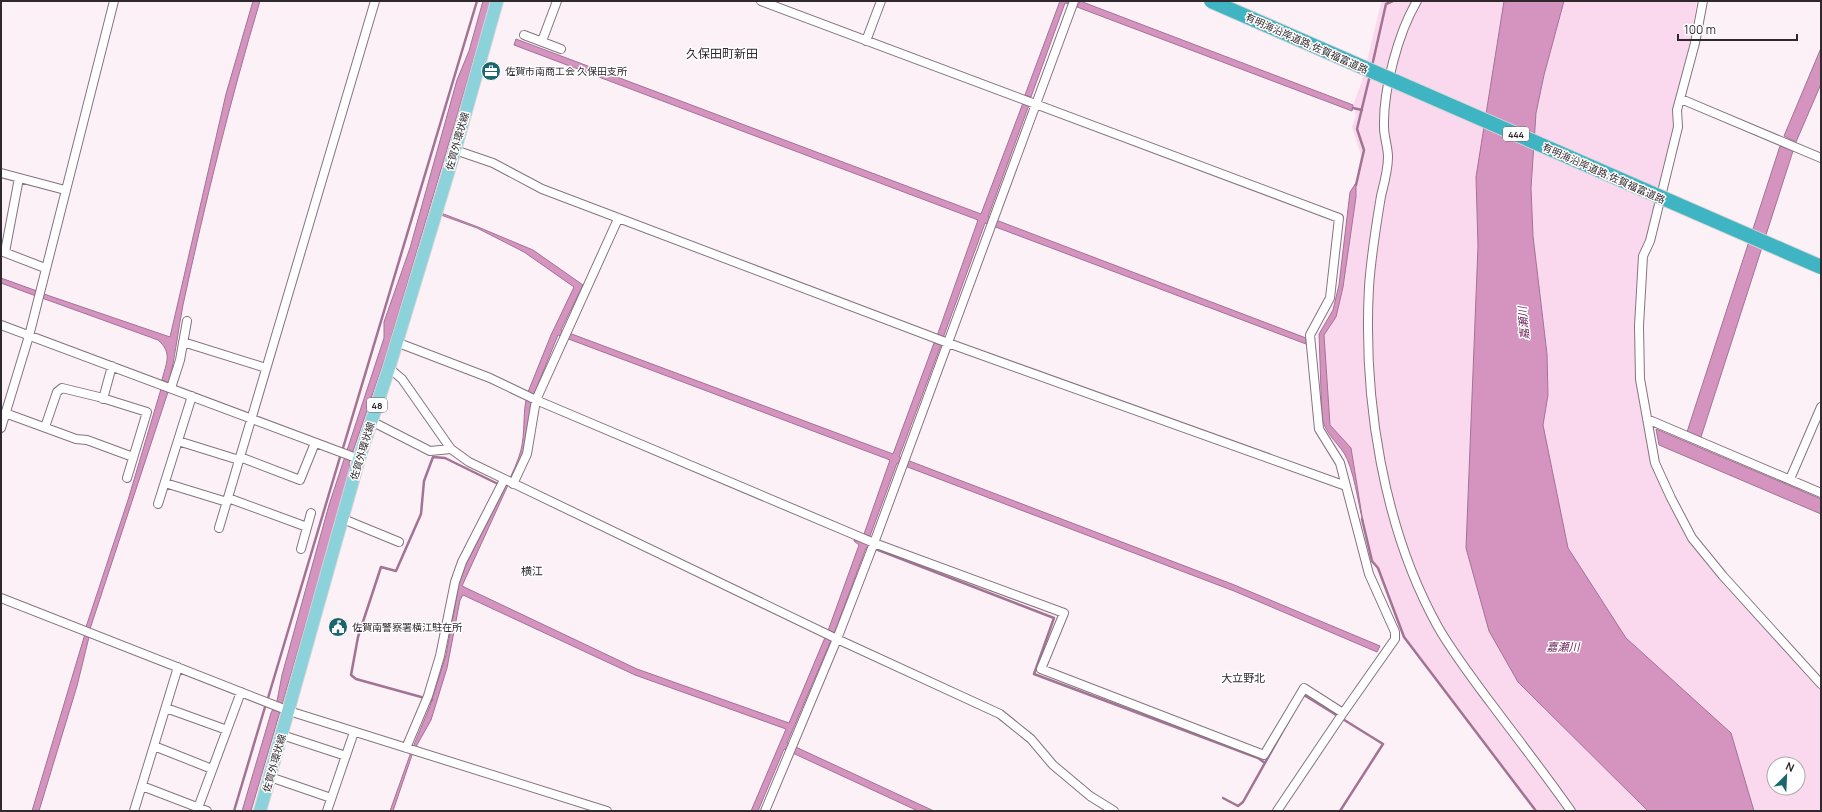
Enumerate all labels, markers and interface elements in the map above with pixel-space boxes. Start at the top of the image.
street label: 有明海沿岸道路;佐賀福富道路 [1243,10,1371,76]
scale bar [1678,16,1797,42]
text: 100 m [1684,21,1716,38]
district label: 久保田町新田 [686,45,758,62]
office icon: 佐賀市南商工会 久保田支所 [480,60,502,82]
place label: 佐賀市南商工会 久保田支所 [505,64,627,78]
street label: 佐賀外環状線 [442,110,472,172]
road number: 444 [1503,127,1529,141]
street label: 有明海沿岸道路;佐賀福富道路 [1540,140,1668,206]
water label: 嘉瀬川 [1514,305,1532,340]
road number: 48 [367,398,387,412]
street label: 佐賀外環状線 [347,420,377,482]
district label: 横江 [521,563,543,578]
public building icon: 佐賀南警察署横江駐在所 [327,616,349,638]
place label: 佐賀南警察署横江駐在所 [352,620,462,634]
water label: 嘉瀬川 [1547,639,1580,654]
district label: 大立野北 [1221,670,1265,685]
street label: 佐賀外環状線 [259,732,289,794]
north arrow [1766,756,1806,796]
text: N [1784,758,1797,775]

